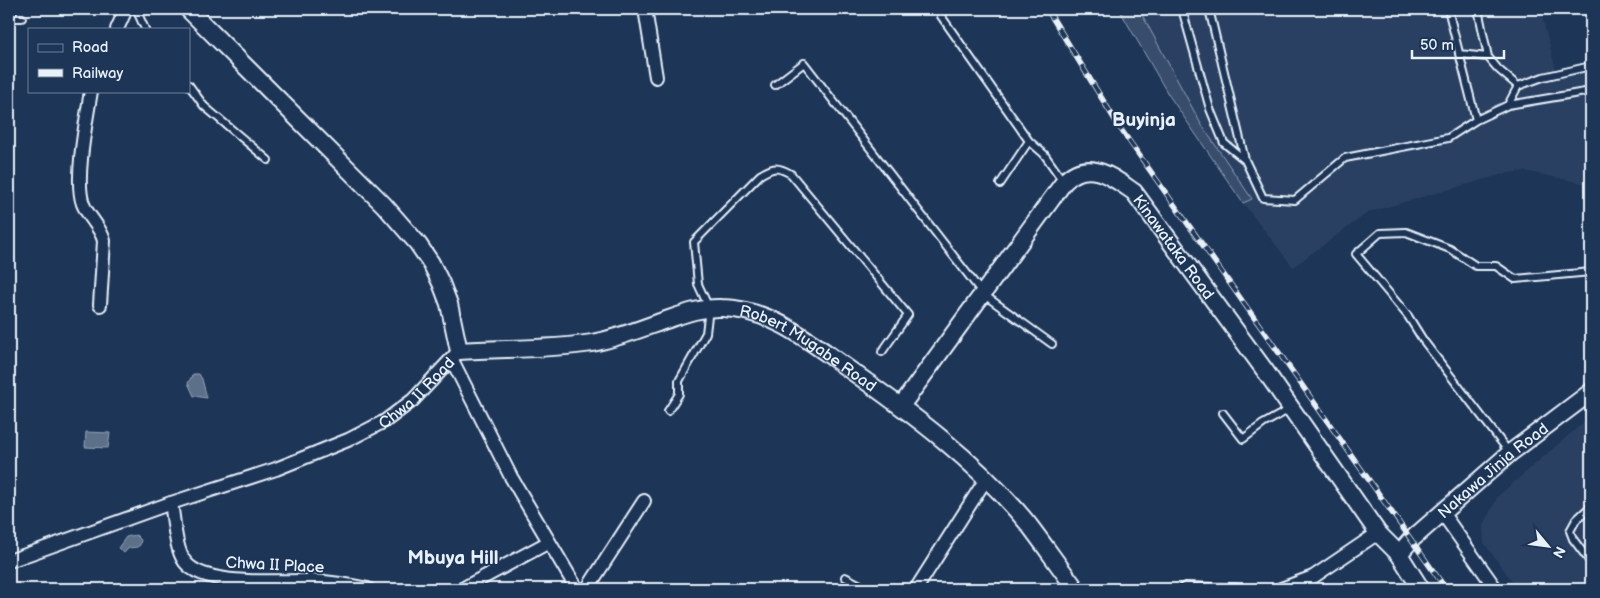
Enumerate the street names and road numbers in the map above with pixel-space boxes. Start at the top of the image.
street label: Kinawataka Road [1128,192,1218,304]
street label: Robert Mugabe Road [738,302,880,397]
street label: Chwa II Road [376,354,459,434]
street label: Nakawa Jinja Road [1435,420,1552,523]
street label: Chwa II Place [225,553,325,578]

